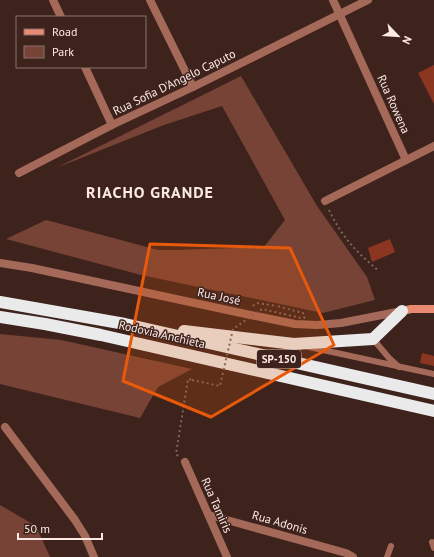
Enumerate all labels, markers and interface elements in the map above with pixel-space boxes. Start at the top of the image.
legend [16,16,146,68]
north arrow [378,16,418,56]
text: Road [52,24,77,39]
text: N [399,34,415,46]
text: Park [52,44,74,59]
street label: Rua Sofia D'Angelo Caputo [110,46,238,118]
street label: Rua Rowena [374,72,414,136]
district label: RIACHO GRANDE [86,182,214,202]
street label: Rua José [196,284,242,308]
street label: Rodovia Anchieta [117,317,207,351]
road number: SP-150 [257,350,301,368]
street label: Rua Tamiris [198,475,236,535]
street label: Rua Adonis [251,507,309,537]
scale bar [18,515,102,541]
text: 50 m [24,521,50,536]

